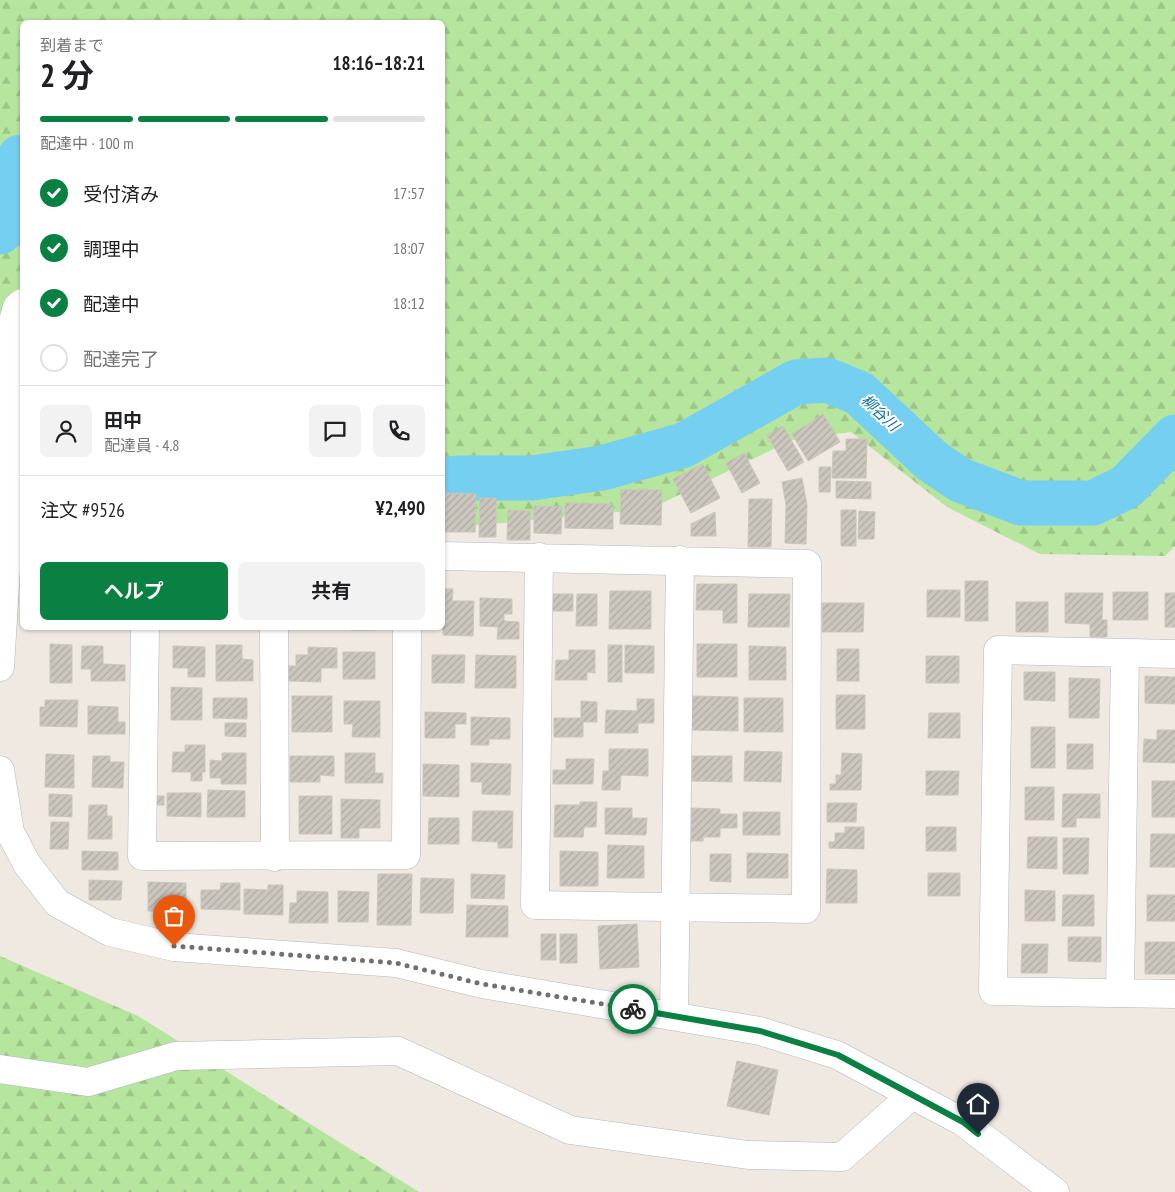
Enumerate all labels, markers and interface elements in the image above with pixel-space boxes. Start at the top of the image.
text: 到着まで [40,35,104,55]
text: 18:16–18:21 [332,51,425,75]
text: 2 分 [40,54,94,96]
text: 配達中 · 100 m [40,133,134,153]
icon: check [40,179,68,207]
text: 受付済み [83,182,159,206]
text: 17:57 [393,183,425,203]
icon: check [40,234,68,262]
text: 調理中 [83,237,140,261]
text: 18:07 [393,238,425,258]
icon: check [40,289,68,317]
text: 配達中 [83,292,140,316]
text: 18:12 [393,293,425,313]
text: 配達完了 [83,347,159,371]
water label: 柳谷川 [857,390,905,436]
button: person [40,405,92,457]
button: chat [309,405,361,457]
button: phone [373,405,425,457]
text: 田中 [104,408,142,432]
text: 配達員 · 4.8 [104,435,179,455]
text: ¥2,490 [375,496,425,520]
text: 注文 #9526 [40,498,125,522]
button: ヘルプ [40,562,228,620]
button: 共有 [238,562,425,620]
pin [153,895,195,946]
icon: bag [160,902,188,930]
courier [608,984,658,1034]
icon: bike [619,995,647,1023]
pin [957,1083,999,1134]
icon: home [964,1090,992,1118]

